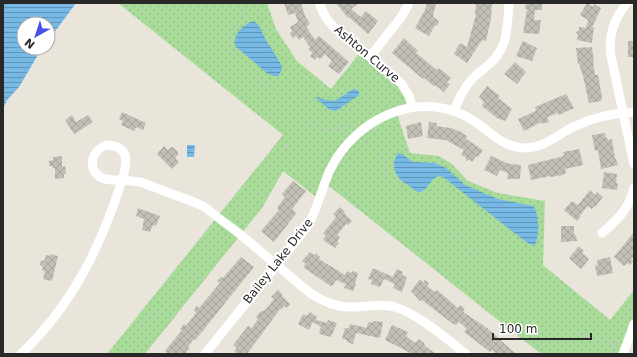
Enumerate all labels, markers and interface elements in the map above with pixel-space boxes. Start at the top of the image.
north arrow [16,16,56,56]
street label: Ashton Curve [331,23,403,85]
text: N [22,35,38,51]
street label: Bailey Lake Drive [240,216,316,306]
scale bar [493,315,591,341]
text: 100 m [499,322,537,336]

